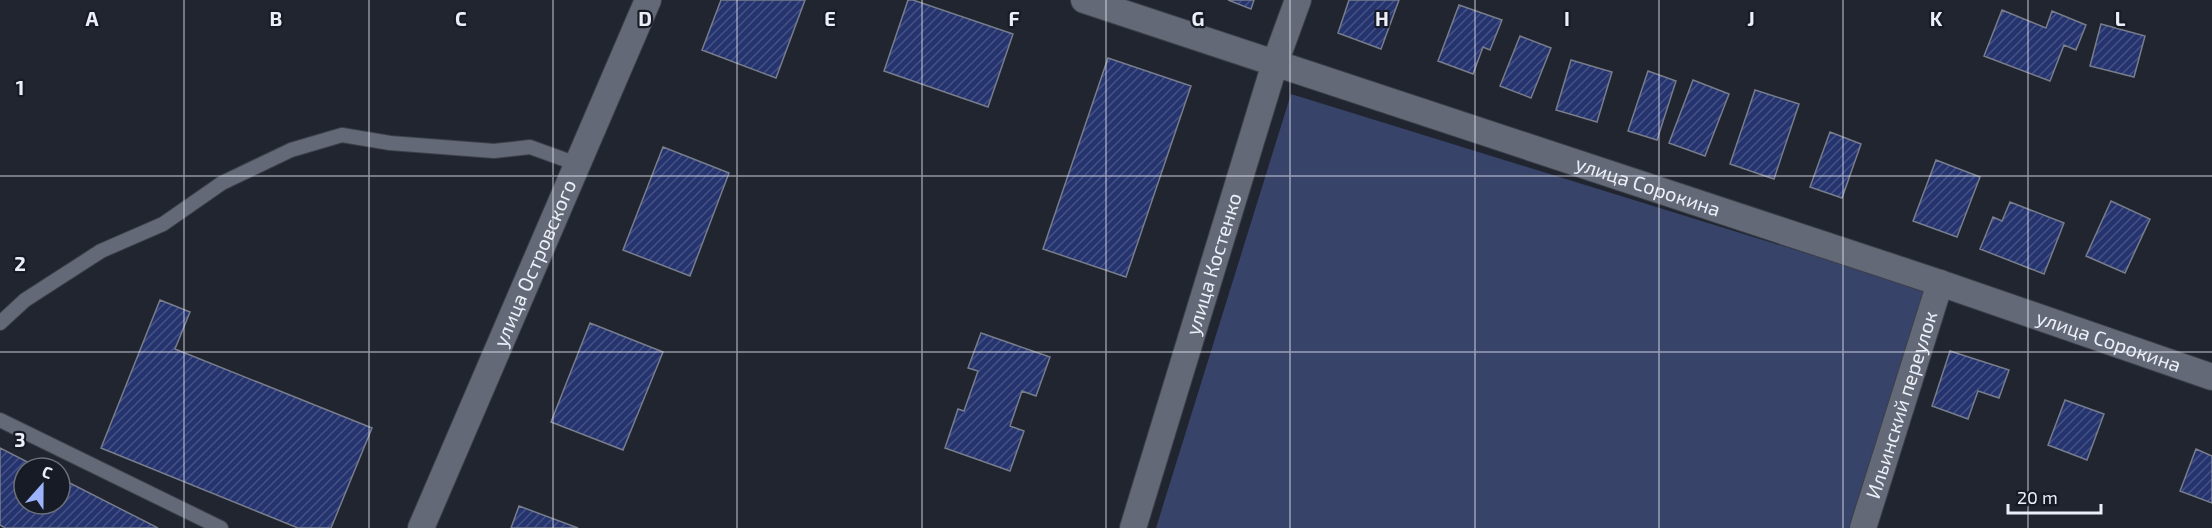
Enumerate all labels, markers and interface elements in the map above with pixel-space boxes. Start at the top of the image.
text: A [85,6,99,30]
text: B [270,6,282,30]
text: C [455,6,467,30]
text: D [638,6,652,30]
text: E [824,6,836,30]
text: F [1008,6,1020,30]
text: G [1192,6,1204,30]
text: H [1375,6,1389,30]
text: I [1564,6,1570,30]
text: J [1747,6,1755,30]
text: K [1930,6,1943,30]
text: L [2115,6,2126,30]
text: 1 [16,75,24,99]
street label: улица Сорокина [1572,150,1724,221]
street label: улица Островского [487,176,580,351]
street label: улица Костенко [1180,190,1246,338]
text: 2 [14,251,26,275]
street label: улица Сорокина [2033,304,2184,376]
street label: Ильинский переулок [1860,308,1942,501]
text: 3 [14,427,26,451]
north arrow [12,456,72,516]
text: С [40,461,55,482]
scale bar [2008,477,2101,515]
text: 20 m [2017,486,2058,508]

